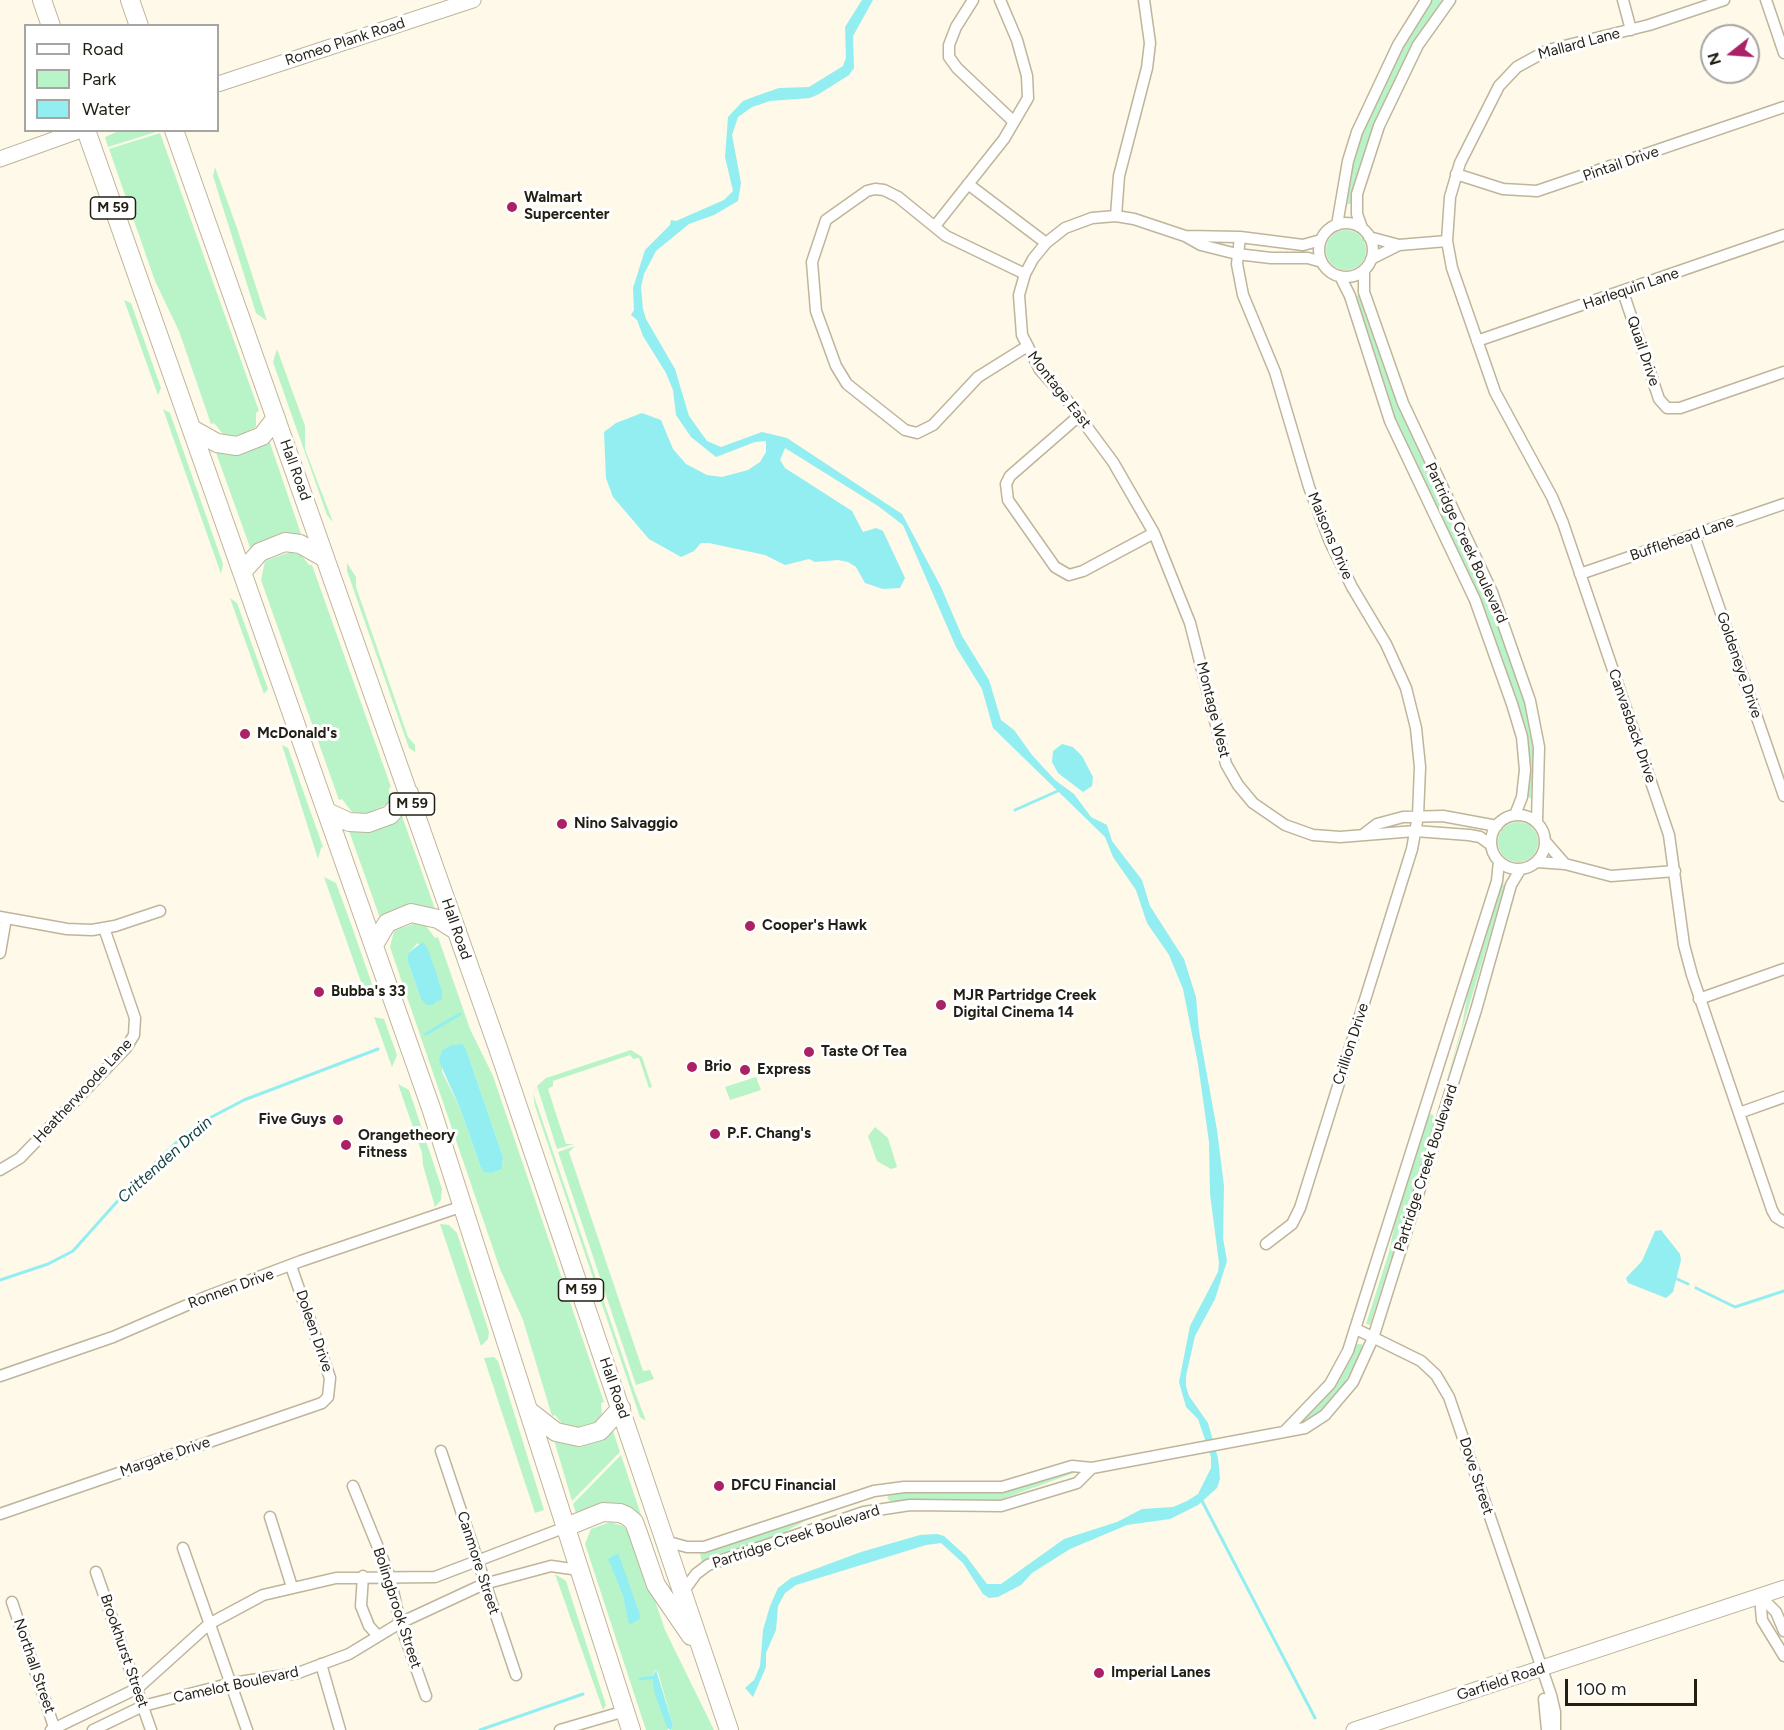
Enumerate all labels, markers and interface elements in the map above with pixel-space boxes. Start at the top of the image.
street label: Romeo Plank Road [283,14,407,70]
legend [24,24,219,132]
street label: Mallard Lane [1536,24,1622,64]
north arrow [1700,24,1760,84]
text: Road [82,38,123,60]
text: N [1703,50,1725,68]
text: Park [82,68,116,90]
text: Water [82,98,130,120]
street label: Pintail Drive [1581,143,1661,185]
place label: Walmart Supercenter [524,189,610,224]
road number: M 59 [90,197,136,219]
marker: Walmart Supercenter [505,200,519,214]
street label: Harlequin Lane [1581,264,1681,314]
street label: Quail Drive [1623,314,1663,388]
street label: Montage East [1023,348,1095,432]
street label: Hall Road [276,437,314,503]
street label: Partridge Creek Boulevard [1421,460,1511,626]
street label: Maisons Drive [1303,490,1357,582]
street label: Bufflehead Lane [1628,513,1736,565]
street label: Goldeneye Drive [1712,610,1766,720]
street label: Montage West [1192,660,1234,760]
street label: Canvasback Drive [1604,667,1660,785]
place label: McDonald's [257,725,337,743]
marker: McDonald's [238,727,252,741]
road number: M 59 [390,793,434,815]
place label: Nino Salvaggio [574,815,678,833]
marker: Nino Salvaggio [555,817,569,831]
street label: Hall Road [437,896,475,962]
place label: Cooper's Hawk [762,917,867,935]
marker: Cooper's Hawk [743,919,757,933]
place label: Bubba's 33 [331,983,405,1001]
marker: Bubba's 33 [312,985,326,999]
place label: MJR Partridge Creek Digital Cinema 14 [953,987,1097,1022]
marker: MJR Partridge Creek Digital Cinema 14 [934,998,948,1012]
street label: Crillion Drive [1329,1001,1373,1087]
street label: Heatherwoode Lane [30,1035,136,1147]
place label: Taste Of Tea [821,1043,907,1061]
marker: Taste Of Tea [802,1045,816,1059]
place label: Brio [704,1058,732,1076]
marker: Brio [685,1060,699,1074]
place label: Express [757,1061,811,1079]
marker: Express [738,1063,752,1077]
street label: Partridge Creek Boulevard [1390,1082,1462,1254]
place label: Five Guys [258,1111,326,1129]
water label: Crittenden Drain [114,1113,216,1207]
marker: Five Guys [331,1113,345,1127]
place label: P.F. Chang's [727,1125,811,1143]
place label: Orangetheory Fitness [358,1127,455,1162]
marker: P.F. Chang's [708,1127,722,1141]
marker: Orangetheory Fitness [339,1138,353,1152]
street label: Ronnen Drive [186,1265,276,1313]
road number: M 59 [558,1279,604,1301]
street label: Doleen Drive [292,1288,336,1374]
street label: Hall Road [595,1355,633,1421]
street label: Margate Drive [118,1433,212,1481]
street label: Dove Street [1455,1435,1497,1517]
place label: DFCU Financial [731,1477,836,1495]
marker: DFCU Financial [712,1479,726,1493]
street label: Partridge Creek Boulevard [710,1501,882,1573]
street label: Canmore Street [453,1509,503,1617]
street label: Bolingbrook Street [369,1545,425,1671]
street label: Brookhurst Street [96,1592,152,1710]
street label: Northall Street [9,1616,59,1716]
street label: Garfield Road [1455,1659,1547,1705]
street label: Camelot Boulevard [172,1663,300,1707]
place label: Imperial Lanes [1111,1664,1210,1682]
marker: Imperial Lanes [1092,1666,1106,1680]
scale bar [1568,1667,1700,1705]
text: 100 m [1576,1678,1626,1700]

